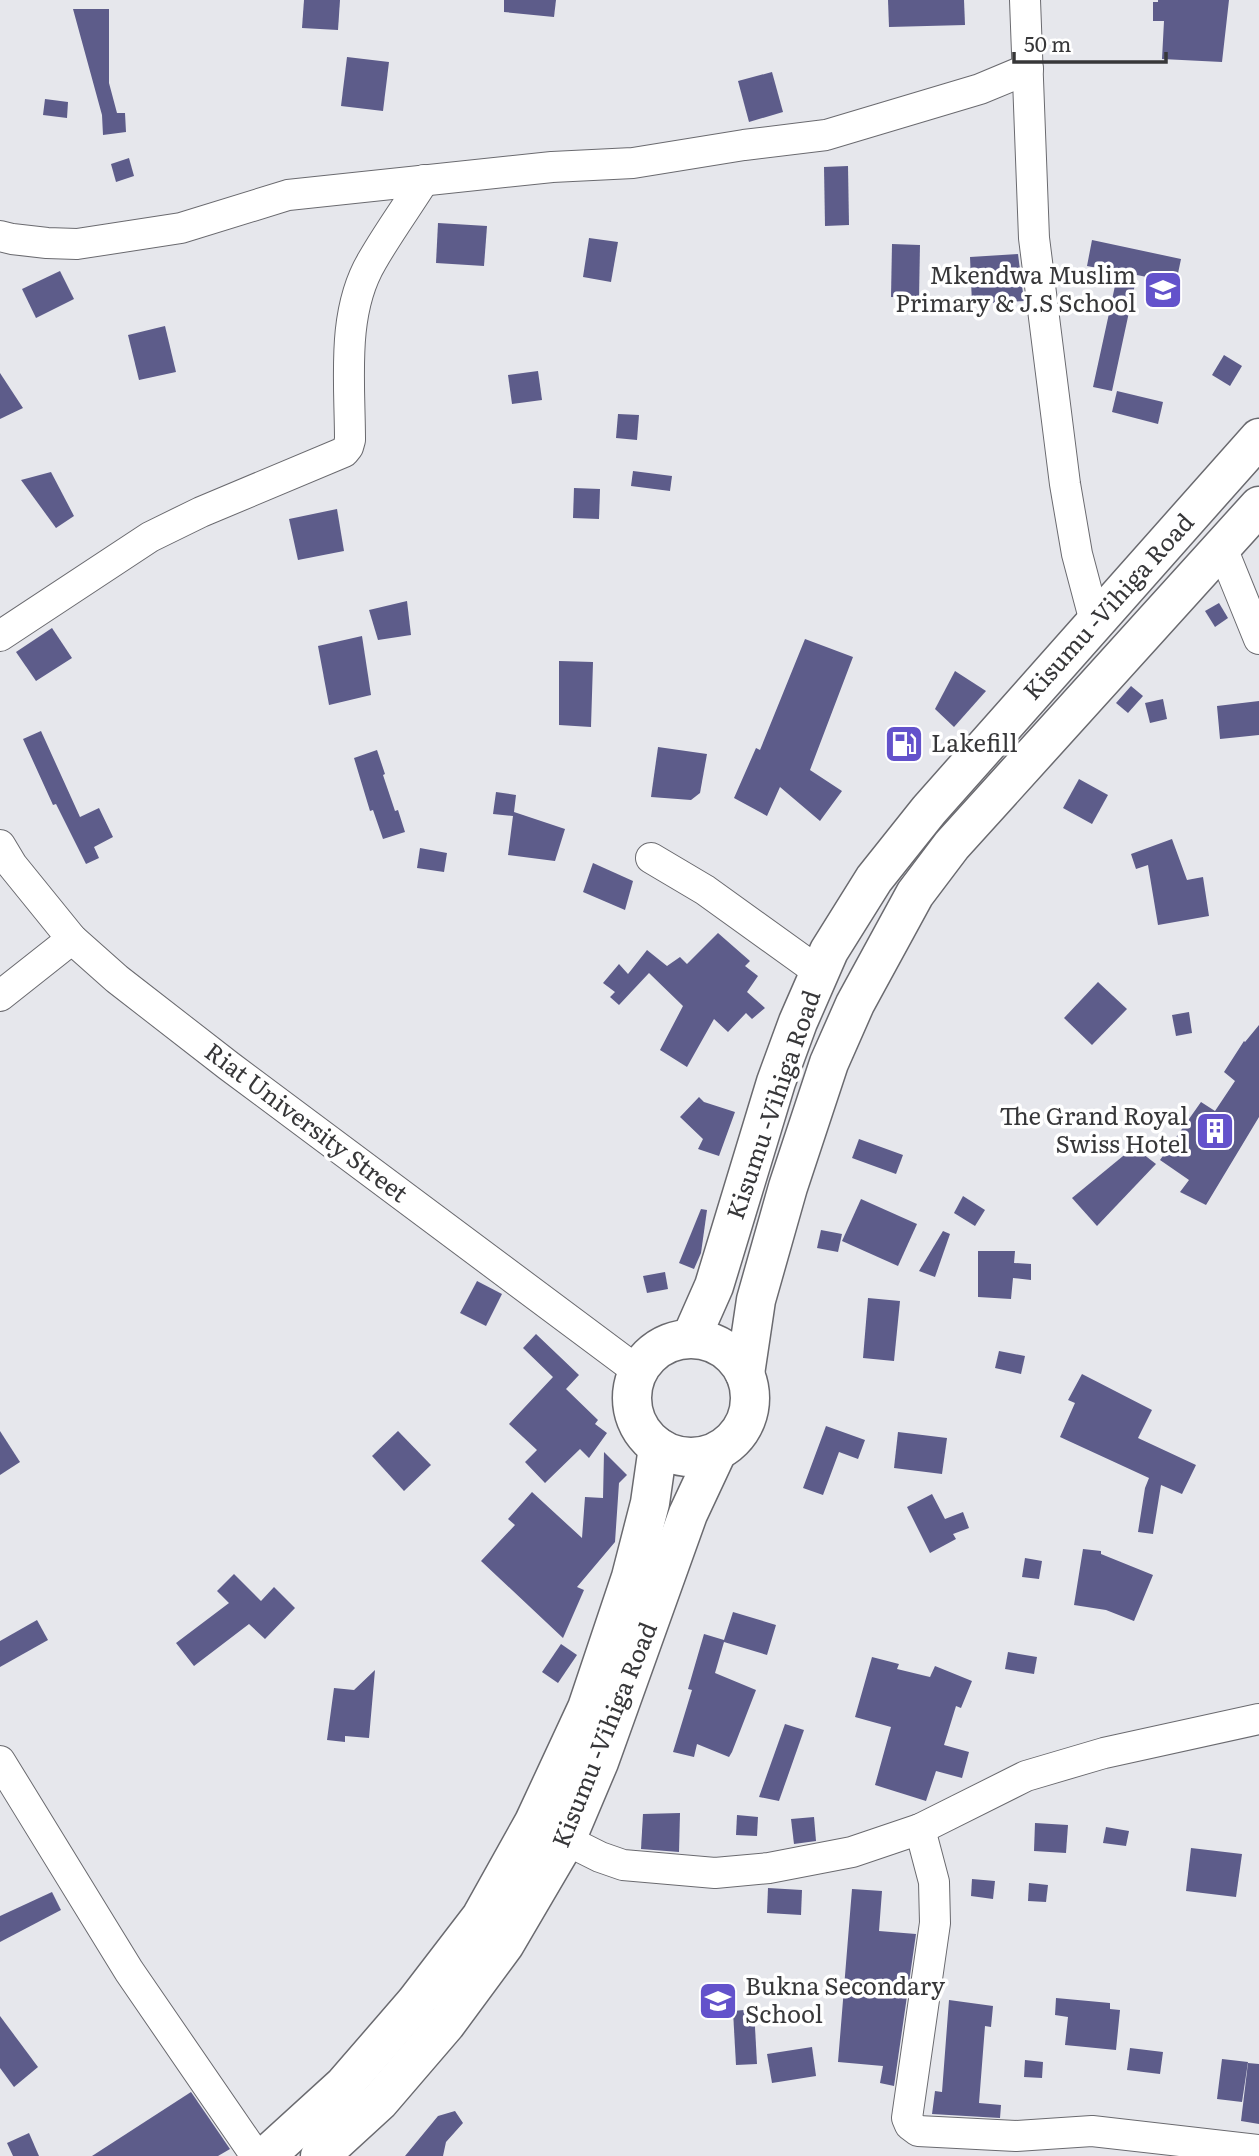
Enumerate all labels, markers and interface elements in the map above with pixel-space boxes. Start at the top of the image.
scale bar [1014,21,1166,65]
text: 50 m [1024,27,1071,58]
place label: Mkendwa Muslim Primary & J.S School [895,256,1136,319]
school or university icon: Mkendwa Muslim Primary & J.S School [1142,269,1184,311]
street label: Kisumu -Vihiga Road [1014,504,1201,706]
fuel station icon: Lakefill [883,723,925,765]
place label: Lakefill [931,724,1018,759]
street label: Kisumu -Vihiga Road [716,985,827,1224]
street label: Riat University Street [199,1033,417,1209]
place label: The Grand Royal Swiss Hotel [999,1097,1188,1160]
building icon: The Grand Royal Swiss Hotel [1194,1110,1236,1152]
street label: Kisumu -Vihiga Road [541,1616,664,1852]
place label: Bukna Secondary School [745,1967,945,2030]
school or university icon: Bukna Secondary School [697,1980,739,2022]

